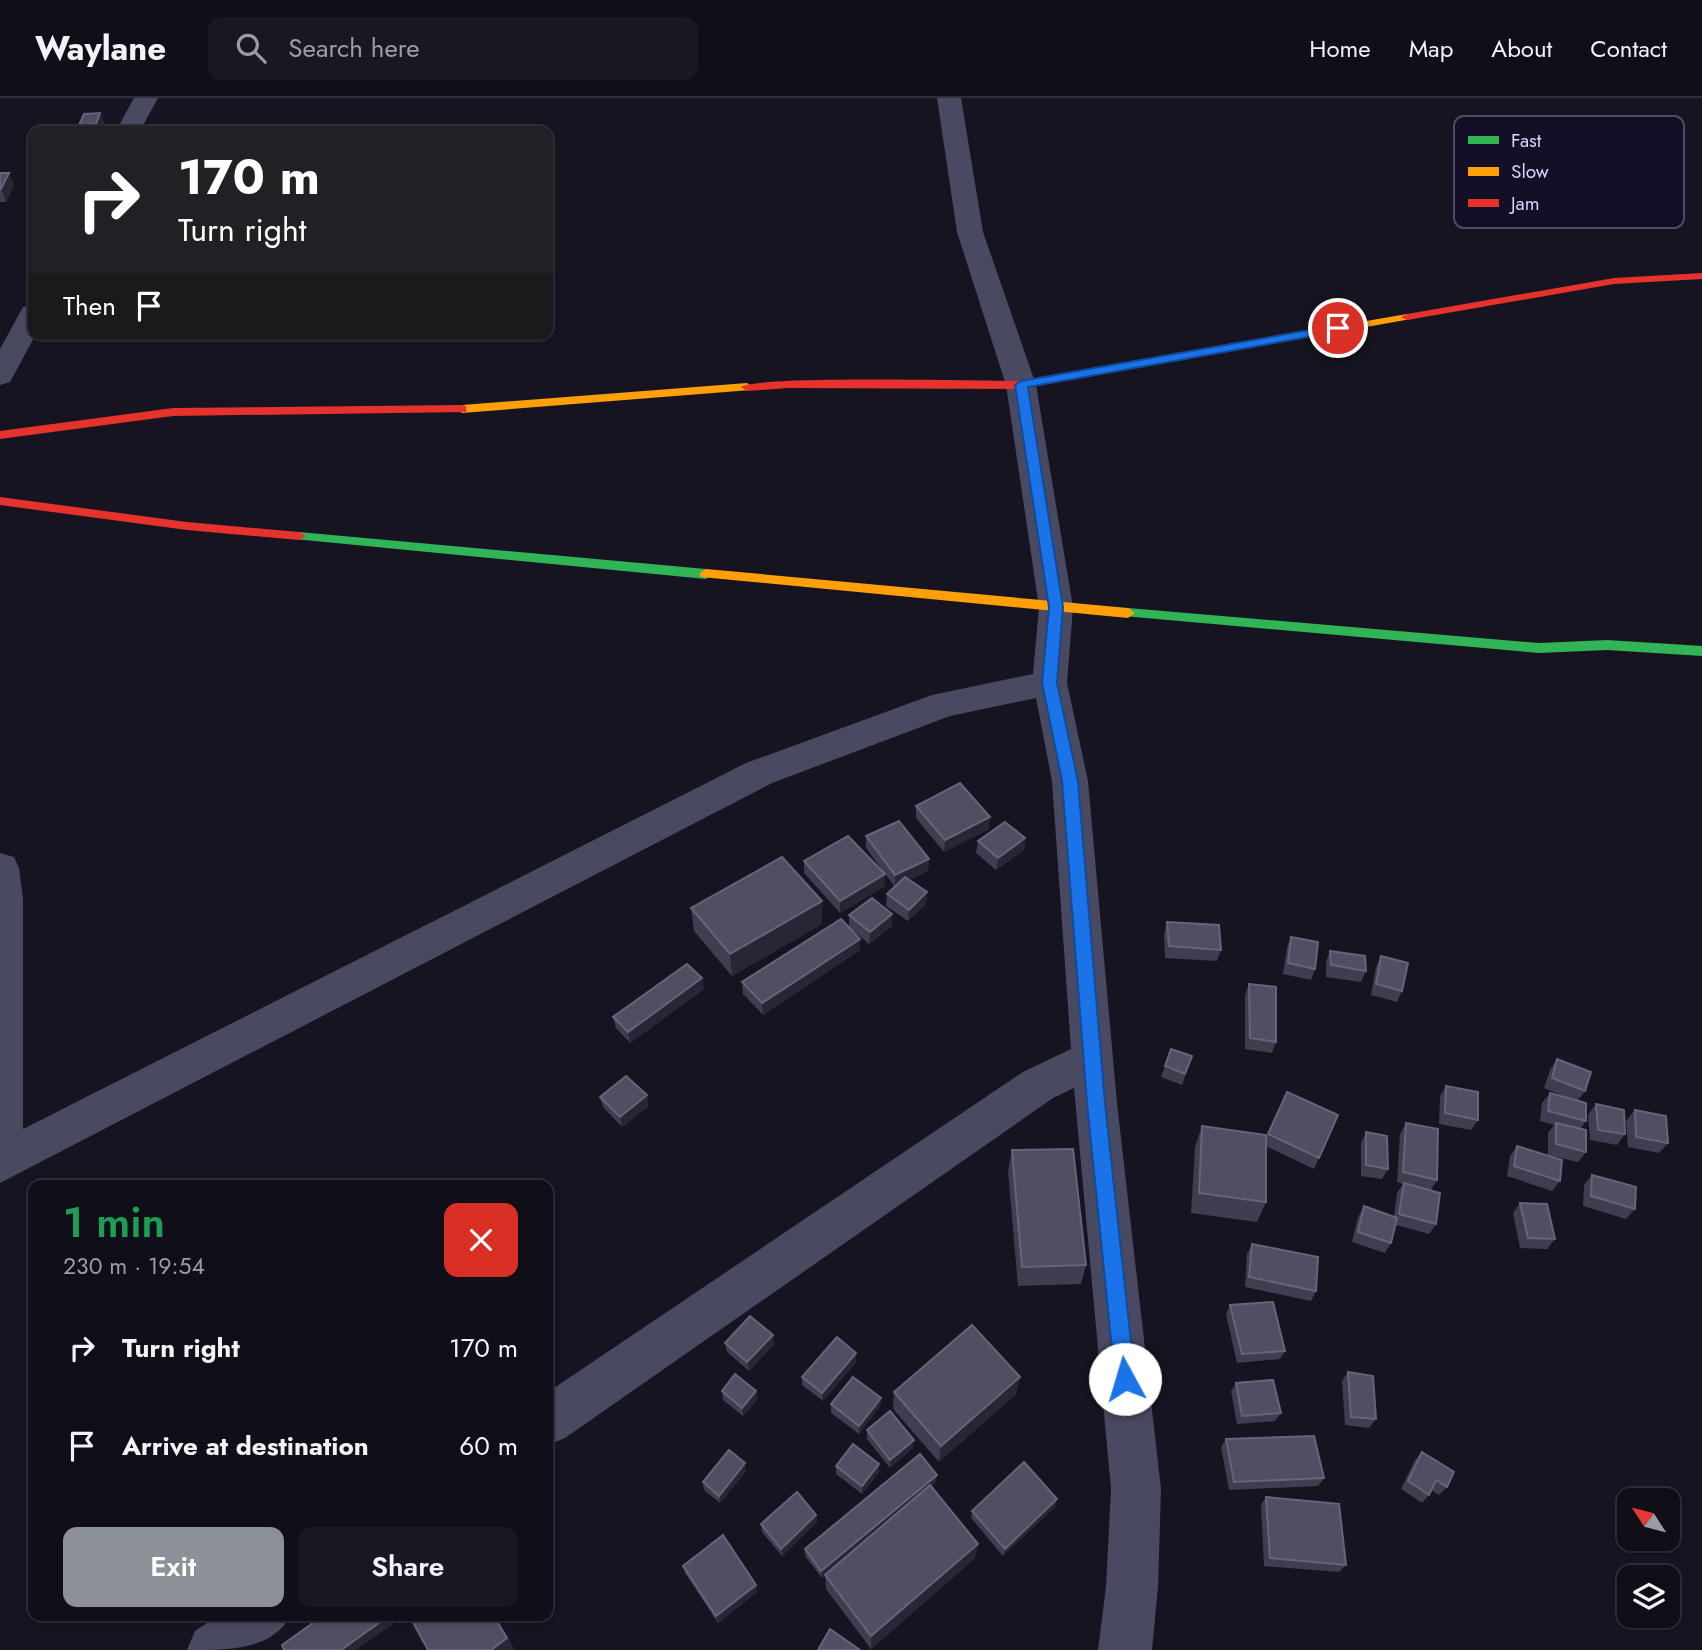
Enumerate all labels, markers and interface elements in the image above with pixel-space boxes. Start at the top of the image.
search box [208,17,698,80]
text: Waylane [35,25,166,72]
icon: search [232,29,270,67]
text: Search here [288,29,420,67]
text: Home [1309,31,1371,66]
text: Map [1409,31,1453,66]
text: About [1491,31,1552,66]
text: Contact [1590,31,1667,66]
legend [1454,116,1684,228]
text: Fast [1511,127,1542,154]
text: 170 m [178,142,320,212]
icon: right [63,154,154,245]
text: Slow [1511,158,1549,185]
text: Jam [1508,190,1540,217]
text: Turn right [178,207,307,253]
text: Then [63,287,116,325]
icon: arrive [130,287,168,325]
pin [1308,298,1368,358]
icon: arrive [1319,309,1357,347]
text: 1 min [63,1192,165,1253]
button: close [444,1203,518,1277]
text: 230 m · 19:54 [63,1249,205,1283]
icon: right [63,1329,101,1367]
text: Turn right [122,1329,240,1367]
text: 170 m [449,1329,518,1367]
position arrow [1088,1342,1162,1416]
icon: arrive [63,1427,101,1465]
text: Arrive at destination [122,1427,369,1465]
text: 60 m [459,1427,518,1465]
north arrow [1617,1488,1680,1550]
map controls [1617,1488,1680,1628]
button: Exit [63,1527,284,1607]
button: Share [298,1527,518,1607]
button: layers [1617,1565,1680,1628]

